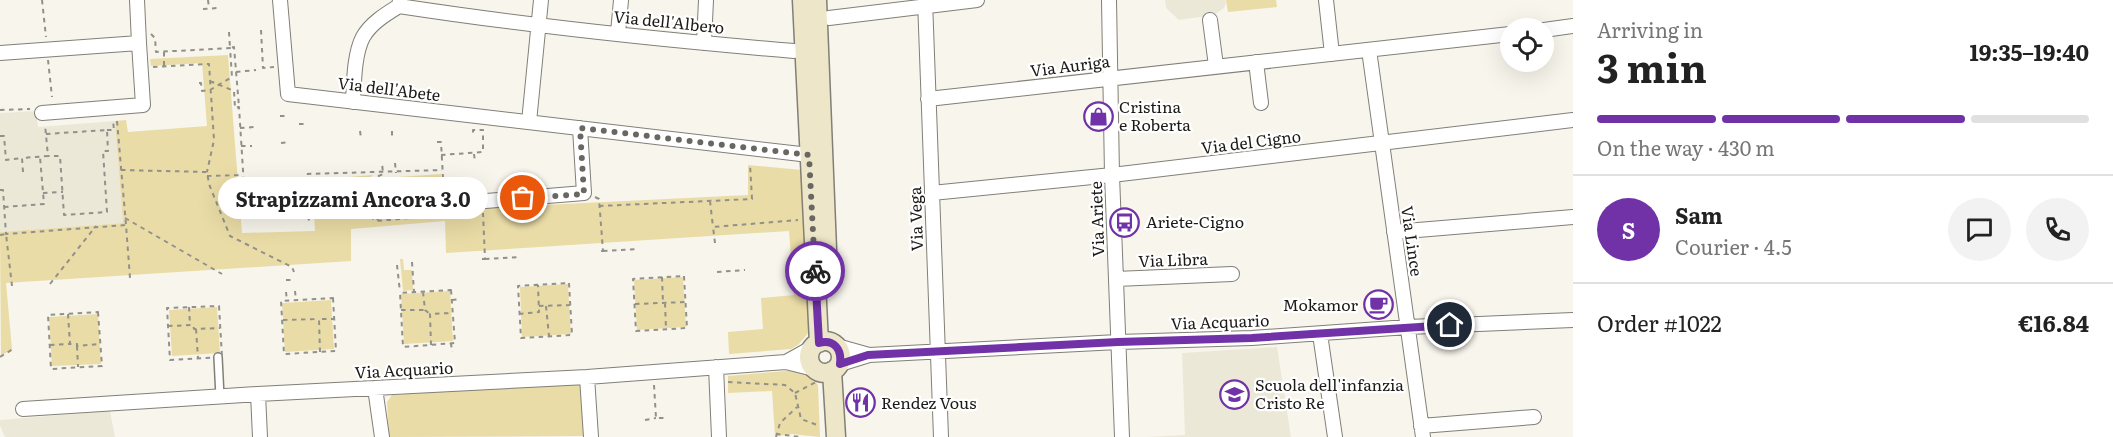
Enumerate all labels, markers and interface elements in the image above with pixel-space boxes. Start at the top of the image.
street label: Via dell'Albero [613,3,726,39]
text: Arriving in [1597,14,1703,44]
map controls [1500,18,1554,72]
button: locate [1500,18,1554,72]
text: 19:35–19:40 [1970,35,2089,68]
text: 3 min [1597,37,1707,95]
street label: Via Auriga [1029,48,1112,82]
street label: Via dell'Abete [336,70,442,106]
place label: Cristina e Roberta [1119,94,1191,136]
shop icon: Cristina e Roberta [1082,100,1114,132]
street label: Via del Cigno [1200,123,1302,159]
text: On the way · 430 m [1597,132,1775,162]
pin [497,172,548,223]
callout: Strapizzami Ancora 3.0 [217,177,487,219]
icon: bag [506,181,539,214]
street label: Via Ariete [1083,181,1109,257]
text: Strapizzami Ancora 3.0 [235,183,471,213]
street label: Via Vega [902,186,928,252]
text: Sam [1675,198,1723,231]
button: chat [1948,198,2011,261]
button: phone [2026,198,2089,261]
street label: Via Lince [1396,204,1430,278]
bus stop icon: Ariete-Cigno [1109,206,1141,238]
place label: Ariete-Cigno [1146,209,1244,233]
text: S [1622,213,1635,246]
text: Courier · 4.5 [1675,231,1792,261]
courier [785,241,845,301]
street label: Via Libra [1138,246,1209,272]
icon: bike [799,255,832,288]
cafe icon: Mokamor [1363,289,1395,321]
place label: Mokamor [1283,292,1358,316]
pin [1424,299,1475,350]
text: Order #1022 [1597,306,1722,339]
text: €16.84 [2018,306,2089,339]
street label: Via Acquario [1170,307,1270,335]
icon: home [1433,308,1466,341]
street label: Via Acquario [354,354,454,384]
place label: Scuola dell'infanzia Cristo Re [1255,372,1404,414]
school or university icon: Scuola dell'infanzia Cristo Re [1218,378,1250,410]
restaurant icon: Rendez Vous [844,387,876,419]
place label: Rendez Vous [881,390,977,414]

